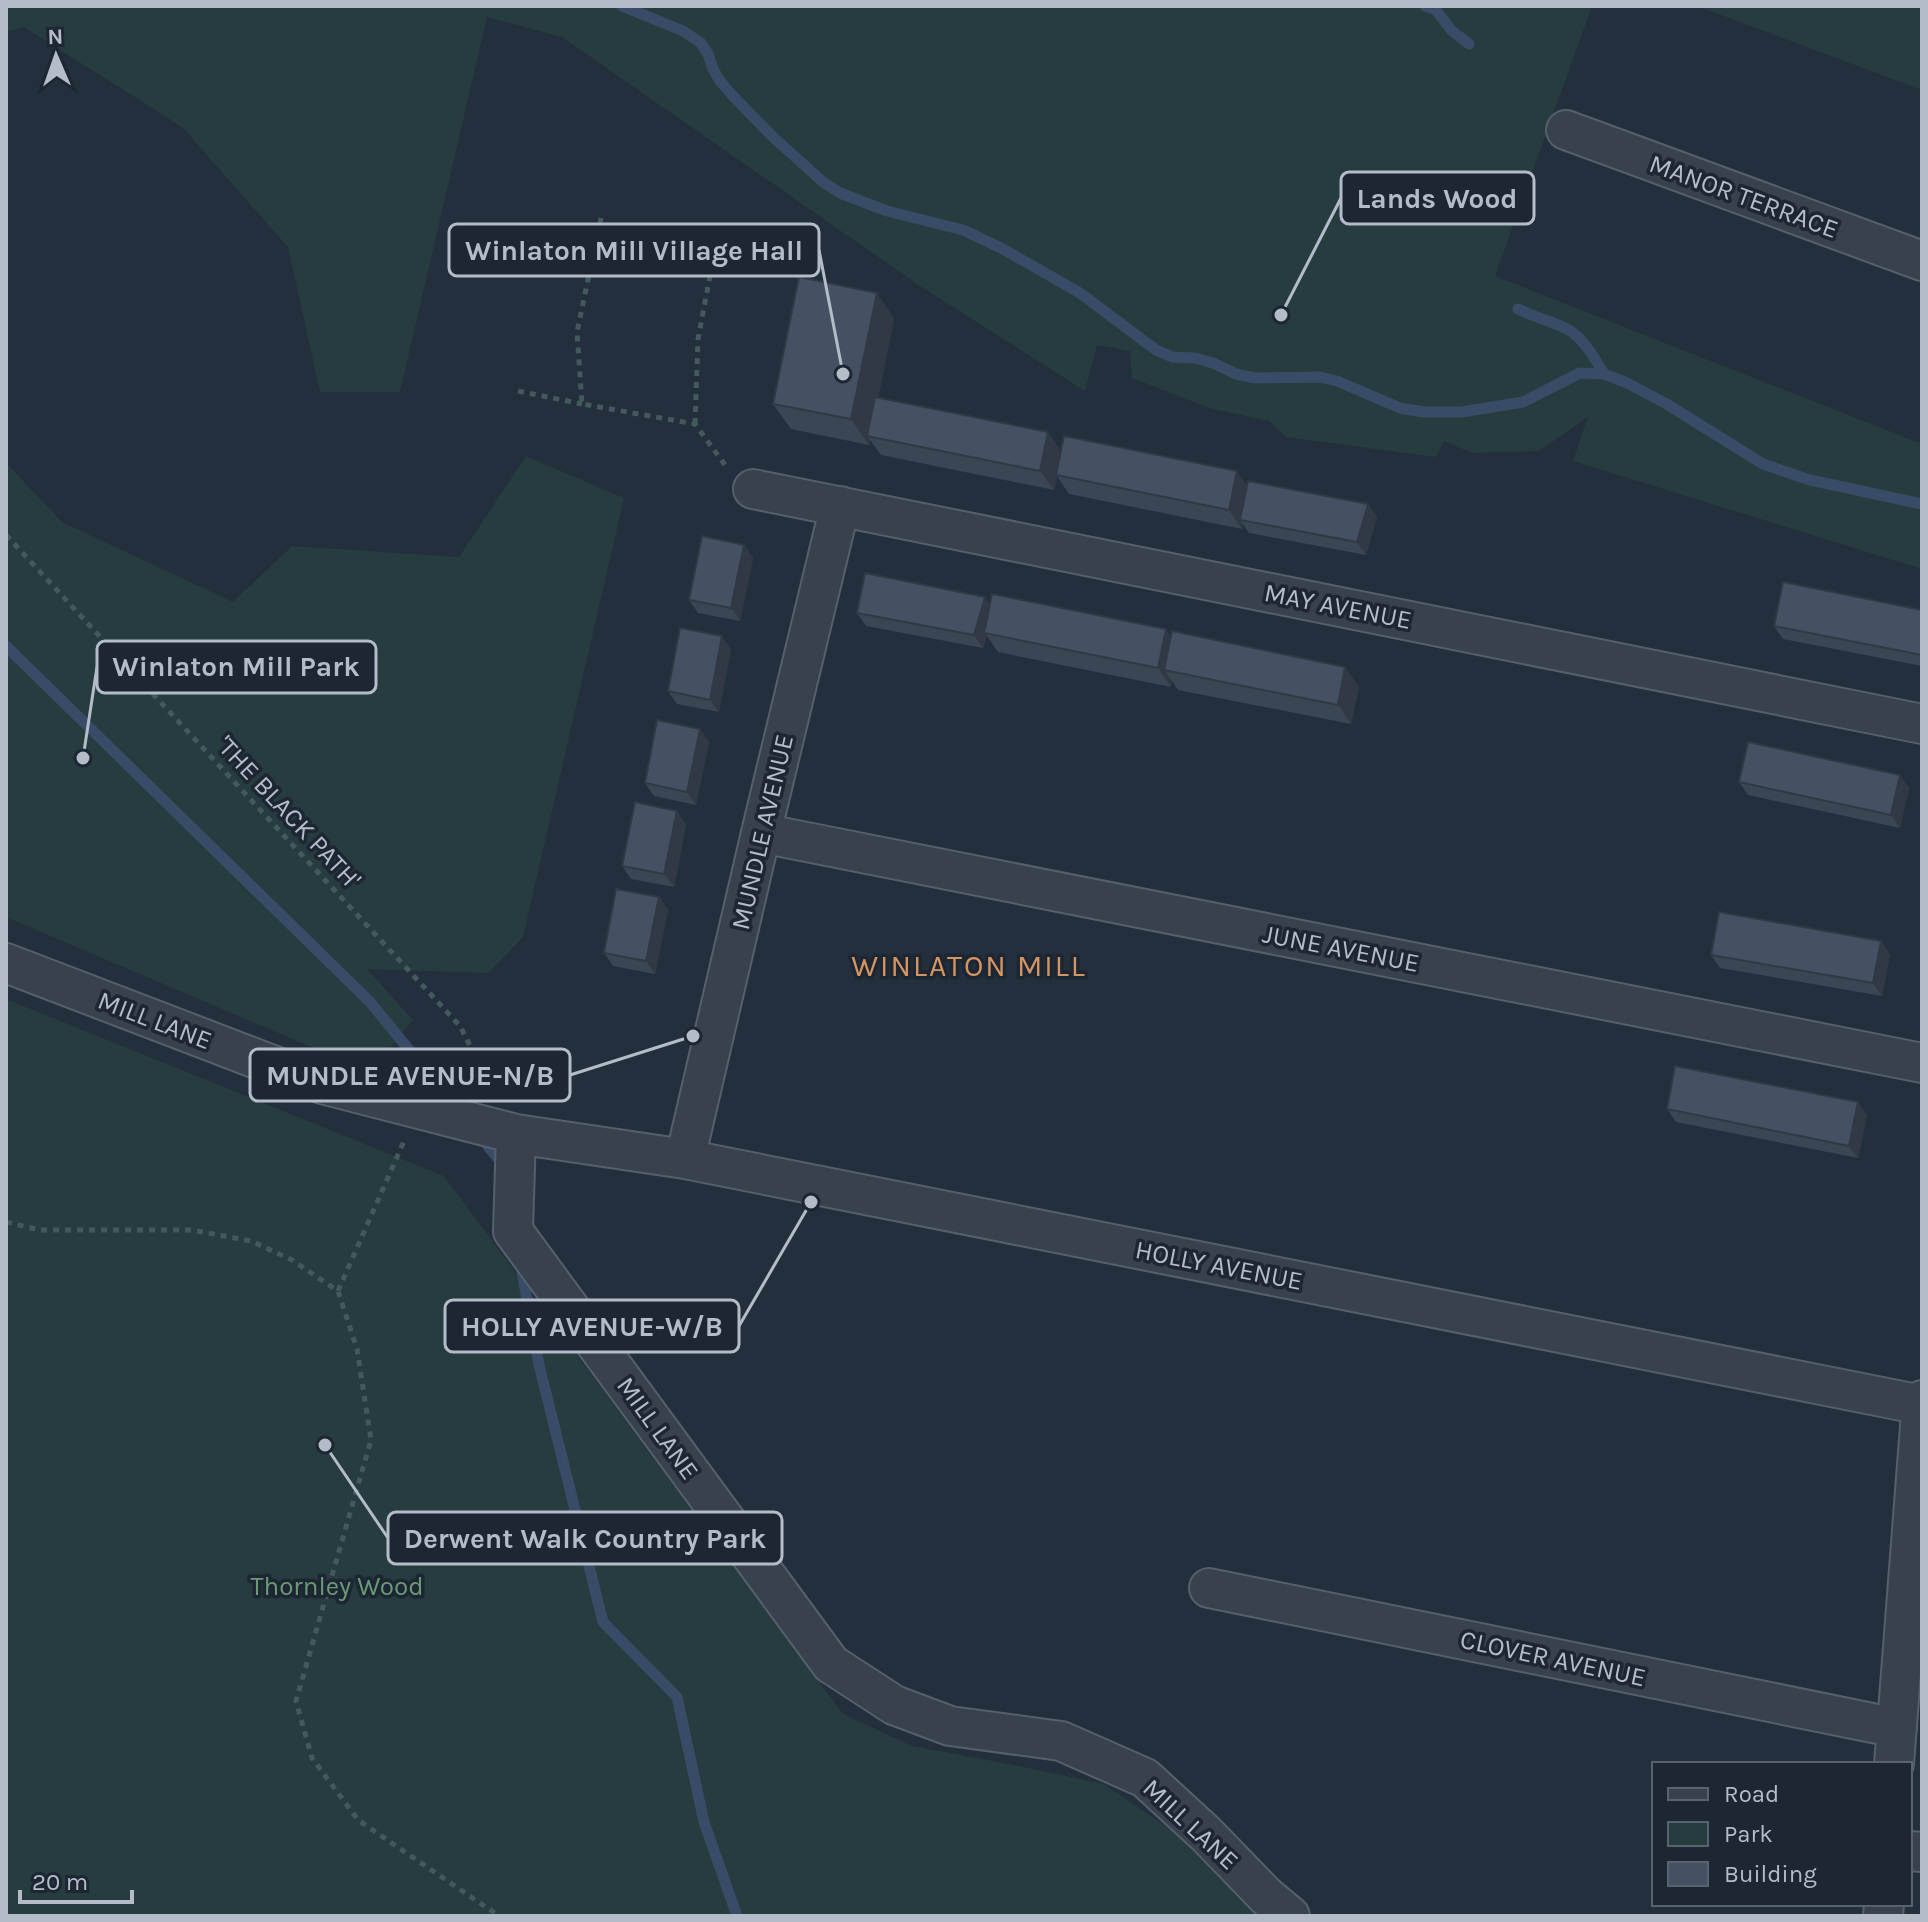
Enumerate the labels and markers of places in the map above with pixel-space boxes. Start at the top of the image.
callout: Lands Wood [1341,172,1534,224]
callout: Winlaton Mill Village Hall [449,224,819,276]
callout: Winlaton Mill Park [97,641,376,693]
callout: MUNDLE AVENUE-N/B [250,1049,570,1101]
callout: HOLLY AVENUE-W/B [445,1300,739,1352]
callout: Derwent Walk Country Park [388,1512,782,1564]

